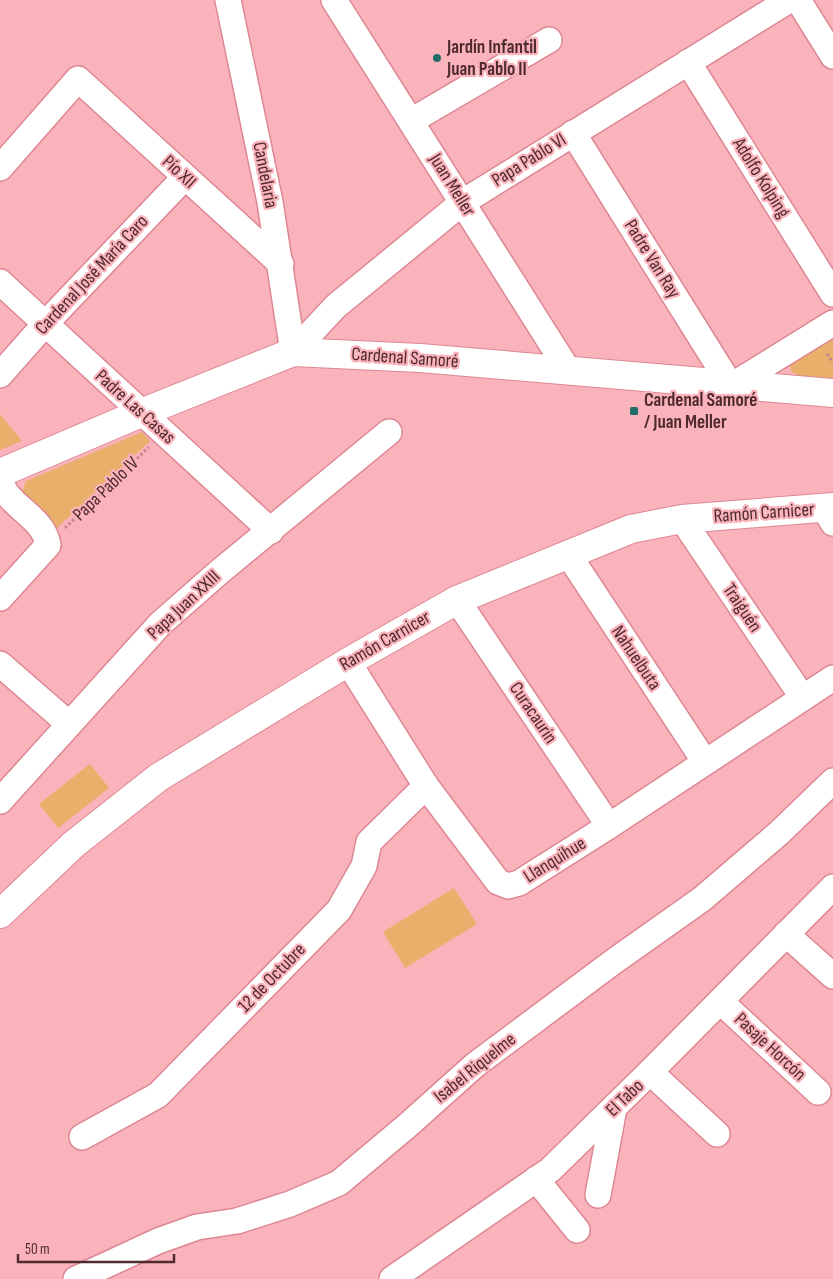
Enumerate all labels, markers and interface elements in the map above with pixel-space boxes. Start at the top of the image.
place label: Jardín Infantil Juan Pablo II [446,36,537,81]
marker: Jardín Infantil Juan Pablo II [431,52,443,64]
street label: Papa Pablo VI [488,128,570,192]
street label: Adolfo Kolping [727,133,795,223]
street label: Candelaria [247,140,283,210]
street label: Juan Meller [423,149,480,221]
street label: Pío XII [157,151,201,193]
street label: Cardenal José María Caro [31,210,153,340]
street label: Padre Van Ray [619,215,685,303]
street label: Cardenal Samoré [351,343,459,373]
street label: Padre Las Casas [90,365,180,449]
place label: Cardenal Samoré / Juan Meller [644,389,757,434]
marker: Cardenal Samoré / Juan Meller [628,405,640,417]
street label: Papa Pablo IV [68,452,144,526]
street label: Ramón Carnicer [713,498,816,528]
street label: Papa Juan XXIII [143,565,225,645]
street label: Traiguén [717,579,767,637]
street label: Ramón Carnicer [336,606,435,676]
street label: Nahuelbuta [606,621,666,695]
street label: Curacaurin [504,678,562,748]
street label: Llanquihue [520,832,590,888]
street label: 12 de Octubre [233,939,311,1017]
street label: Pasaje Horcón [729,1008,811,1086]
street label: Isabel Riquelme [429,1028,521,1108]
street label: El Tabo [601,1074,649,1122]
scale bar [18,1232,174,1264]
text: 50 m [25,1240,50,1259]

